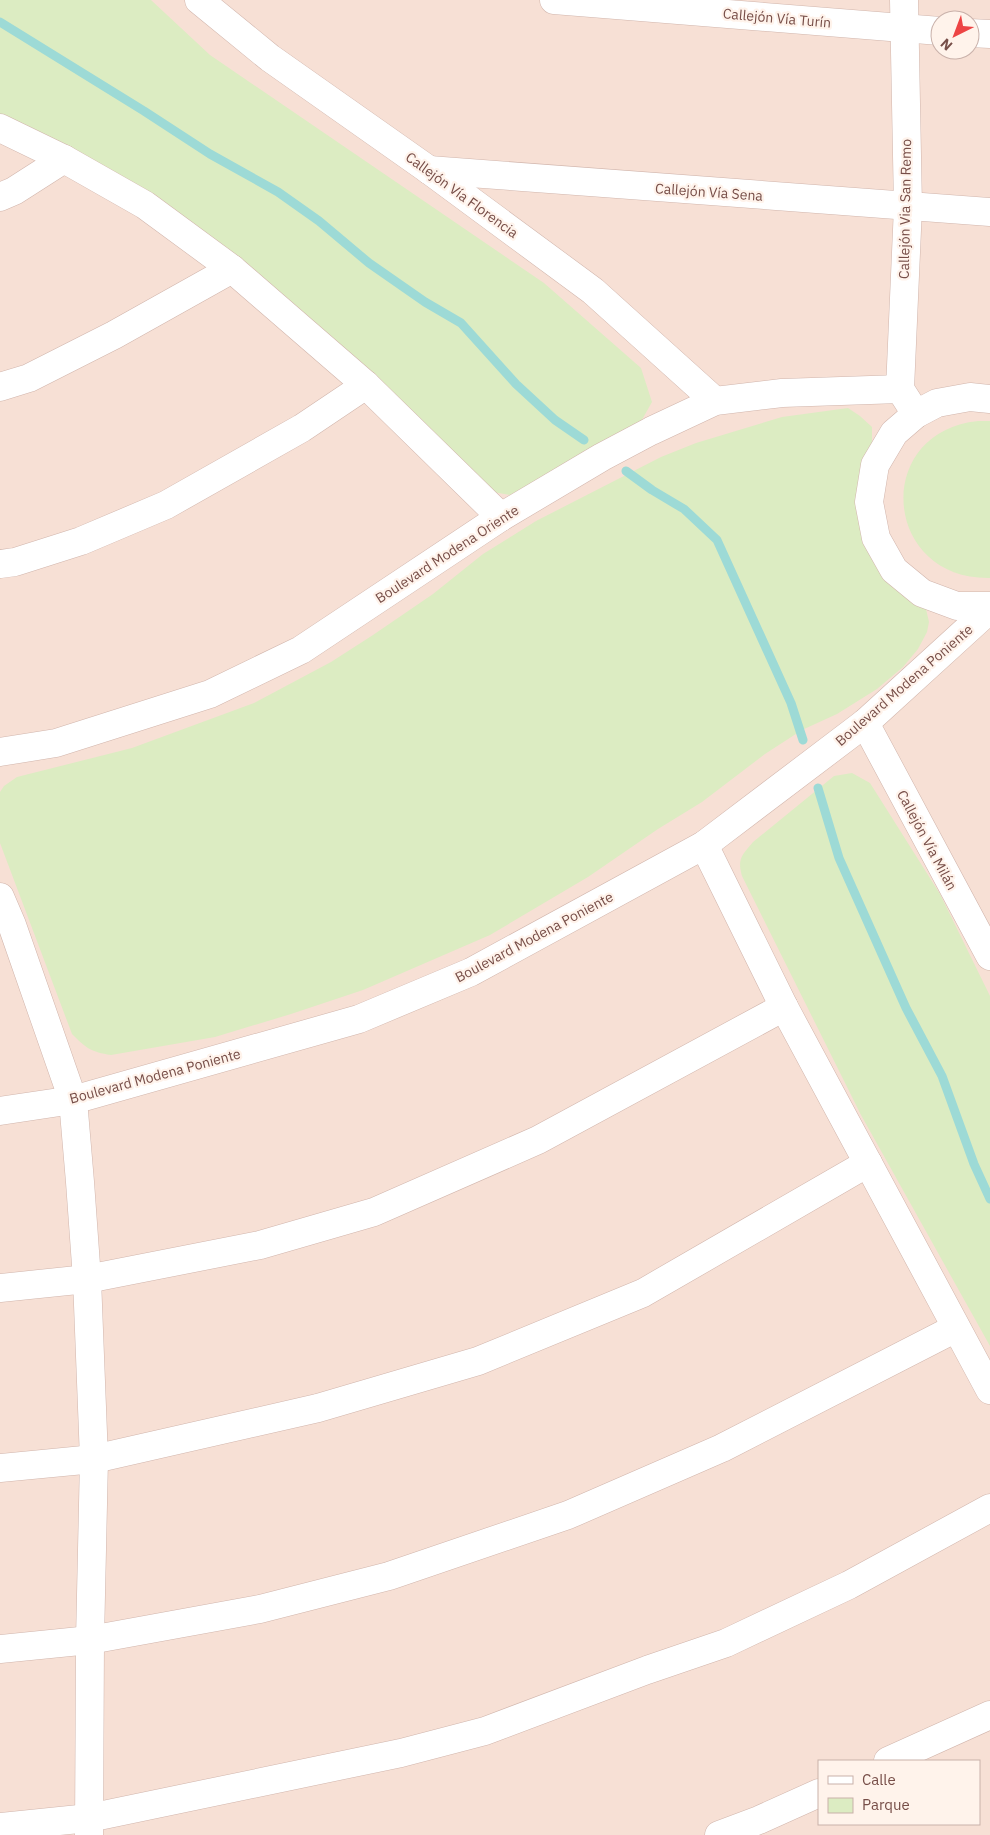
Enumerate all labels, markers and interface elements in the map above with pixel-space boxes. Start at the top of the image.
street label: Callejón Vía Turín [722,4,832,32]
north arrow [930,10,980,60]
text: N [937,35,956,55]
street label: Callejón Via San Remo [895,139,915,279]
street label: Callejón Vía Florencia [402,148,522,242]
street label: Callejón Vía Sena [654,179,764,205]
street label: Boulevard Modena Oriente [372,501,522,607]
street label: Boulevard Modena Poniente [832,620,977,750]
street label: Callejón Vía Milán [893,787,961,893]
street label: Boulevard Modena Poniente [452,887,616,986]
street label: Boulevard Modena Poniente [67,1044,243,1108]
legend [818,1760,980,1825]
text: Calle [862,1770,896,1789]
text: Parque [862,1795,910,1814]

